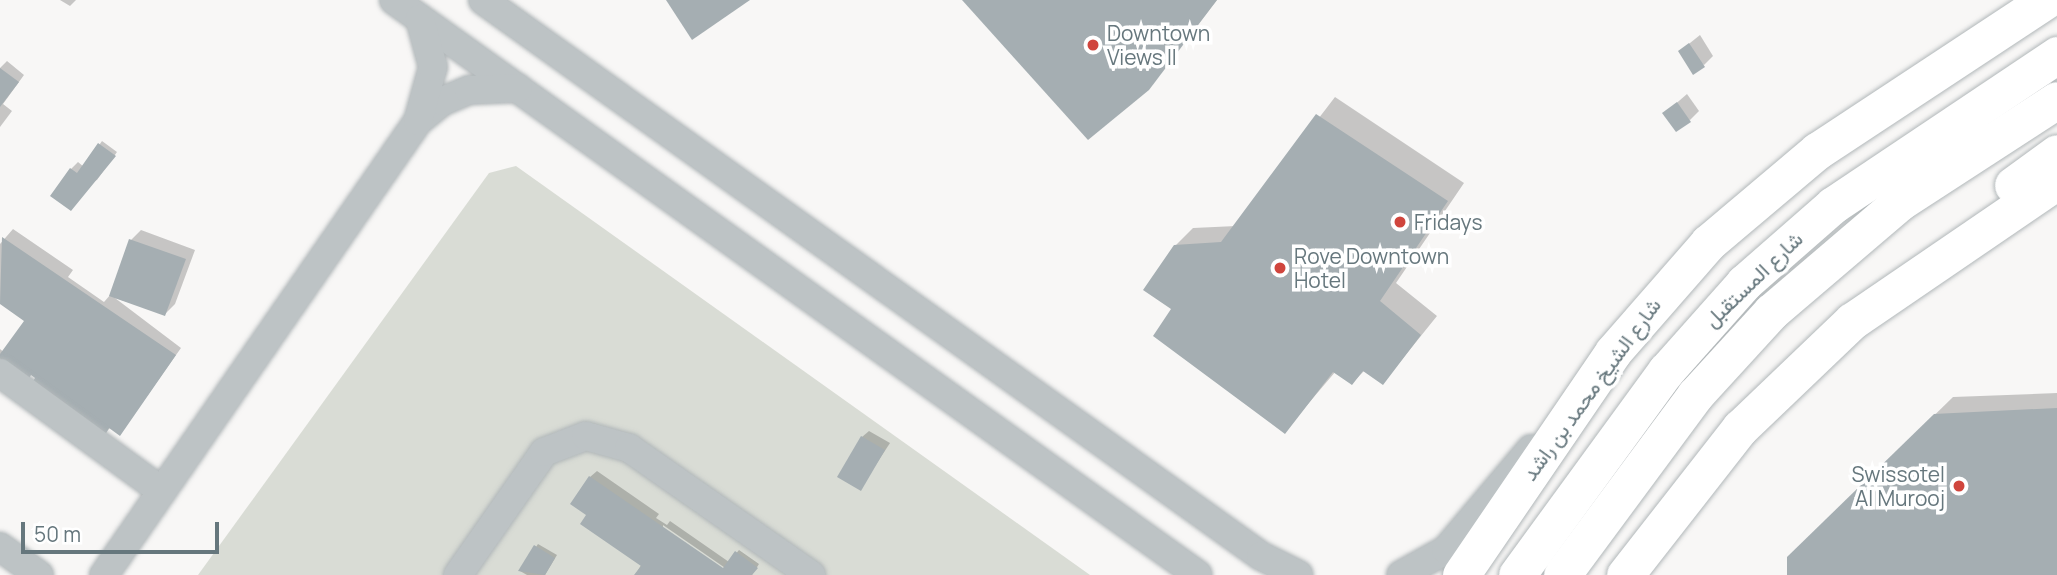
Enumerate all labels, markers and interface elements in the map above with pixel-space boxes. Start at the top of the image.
place label: Downtown Views II [1107,20,1210,70]
marker: Downtown Views II [1085,37,1101,53]
place label: Fridays [1414,209,1483,235]
marker: Fridays [1392,214,1408,230]
street label: شارع المستقبل [1699,226,1807,332]
place label: Rove Downtown Hotel [1294,243,1449,293]
marker: Rove Downtown Hotel [1272,260,1288,276]
street label: شارع الشيخ محمد بن راشد [1516,293,1666,485]
place label: Swissotel Al Murooj [1851,461,1945,511]
marker: Swissotel Al Murooj [1951,478,1967,494]
scale bar [24,508,222,552]
text: 50 m [34,520,81,548]

